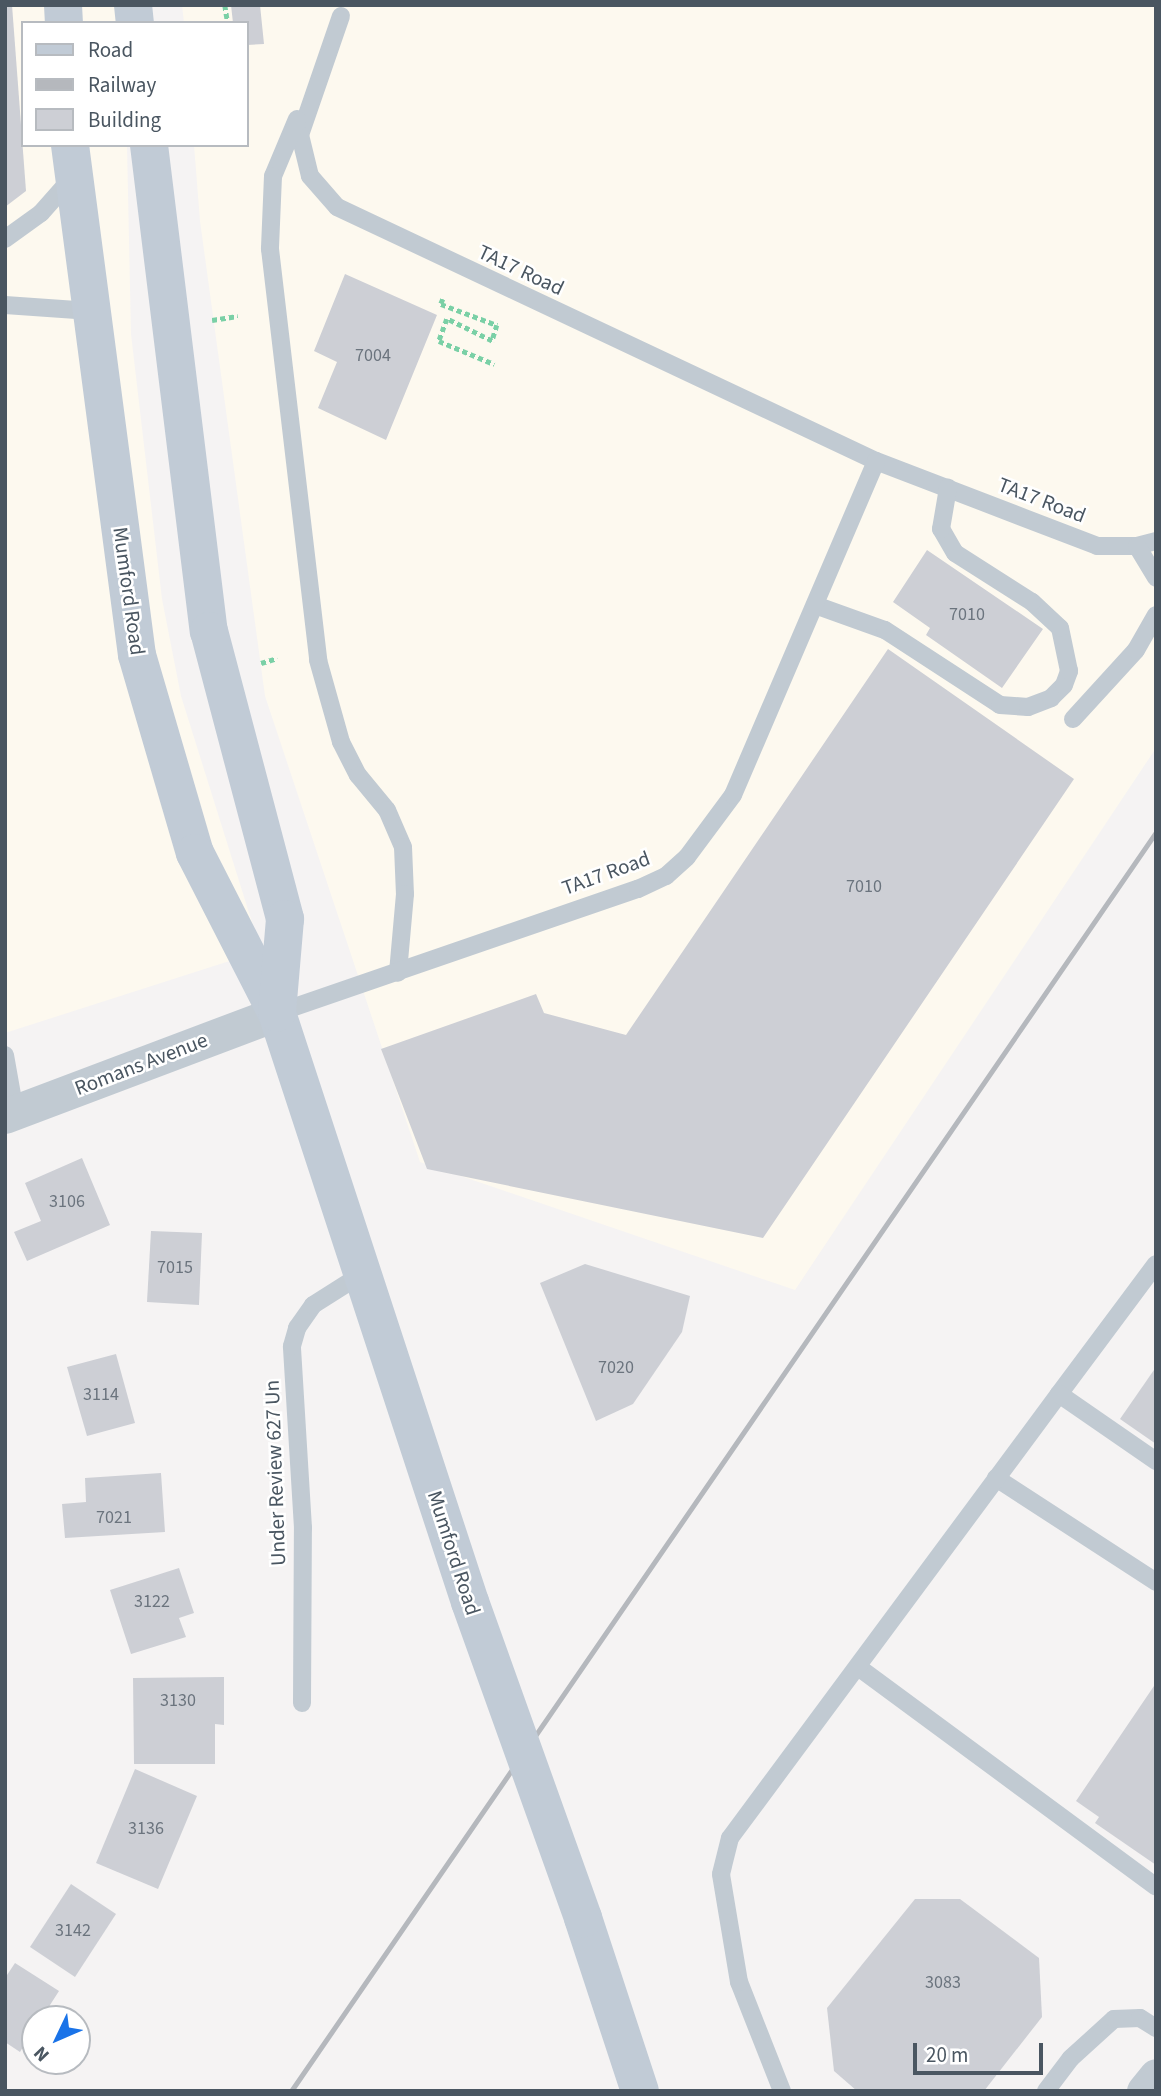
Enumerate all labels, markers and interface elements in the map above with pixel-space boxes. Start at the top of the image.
legend [21,21,248,147]
text: Road [88,35,133,65]
text: Railway [88,70,156,100]
text: Building [88,105,161,135]
street label: TA17 Road [474,239,568,301]
house number: 7004 [355,345,391,367]
street label: TA17 Road [995,472,1089,528]
street label: Mumford Road [108,525,150,657]
house number: 7010 [949,604,985,626]
street label: TA17 Road [558,845,654,901]
house number: 7010 [846,876,882,898]
street label: Romans Avenue [71,1027,211,1101]
house number: 3106 [49,1191,85,1213]
house number: 7015 [157,1257,193,1279]
house number: 7020 [598,1357,634,1379]
street label: Under Review 627 Un [259,1380,291,1566]
house number: 3114 [83,1384,119,1406]
street label: Mumford Road [422,1488,486,1618]
house number: 7021 [96,1507,132,1529]
house number: 3122 [134,1591,170,1613]
house number: 3130 [160,1690,196,1712]
house number: 3136 [128,1818,164,1840]
house number: 3142 [55,1920,91,1942]
house number: 3083 [925,1972,961,1994]
north arrow [21,2005,91,2075]
scale bar [916,2030,1046,2074]
text: N [28,2040,56,2067]
text: 20 m [926,2040,968,2070]

